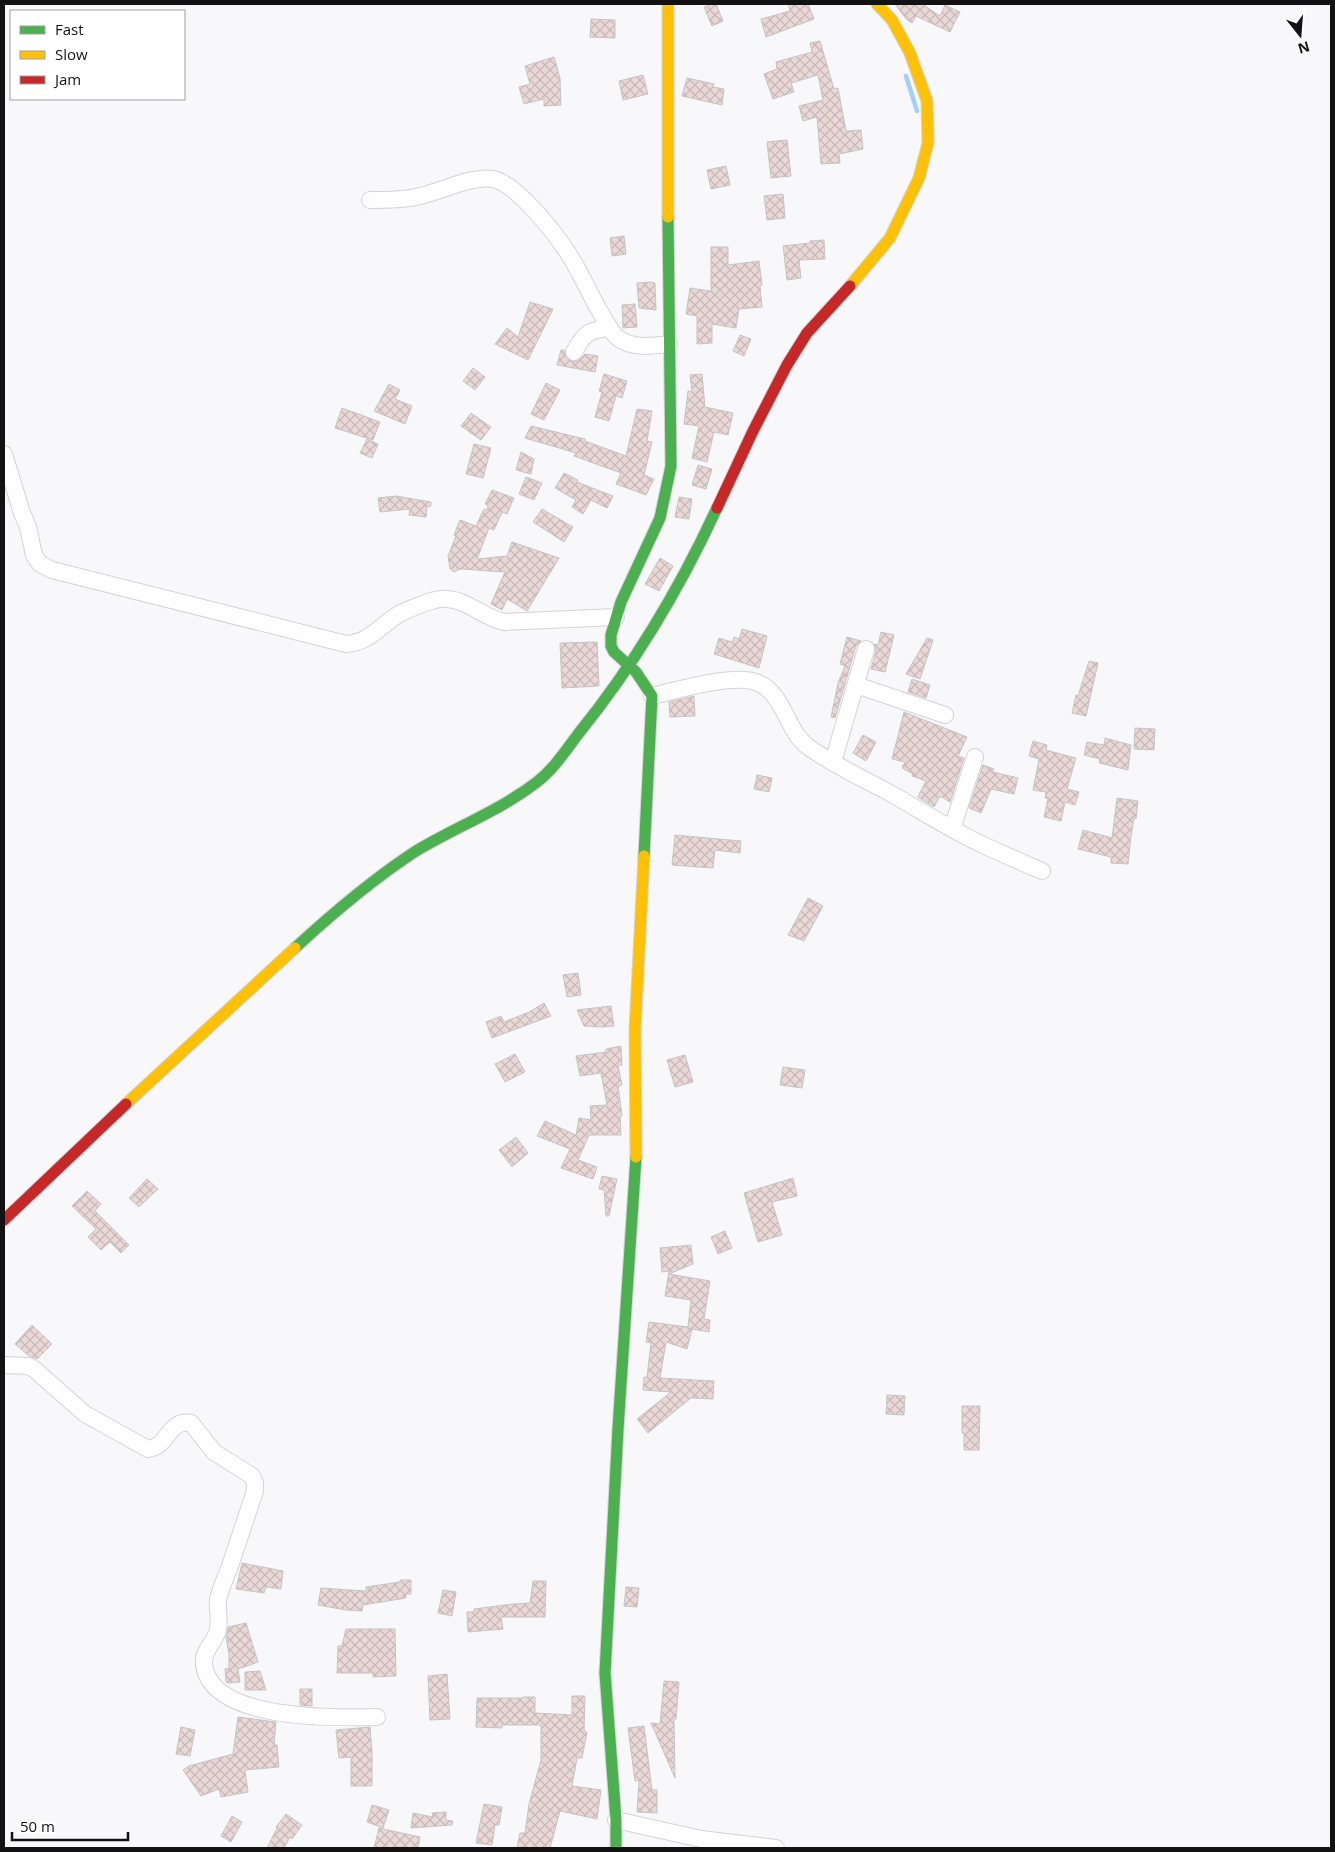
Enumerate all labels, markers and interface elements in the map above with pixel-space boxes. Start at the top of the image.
legend [10,10,185,100]
north arrow [1275,10,1325,60]
text: Fast [55,19,84,39]
text: N [1296,37,1312,59]
text: Slow [55,44,88,64]
text: Jam [53,69,81,89]
scale bar [12,1810,129,1842]
text: 50 m [20,1816,55,1836]

